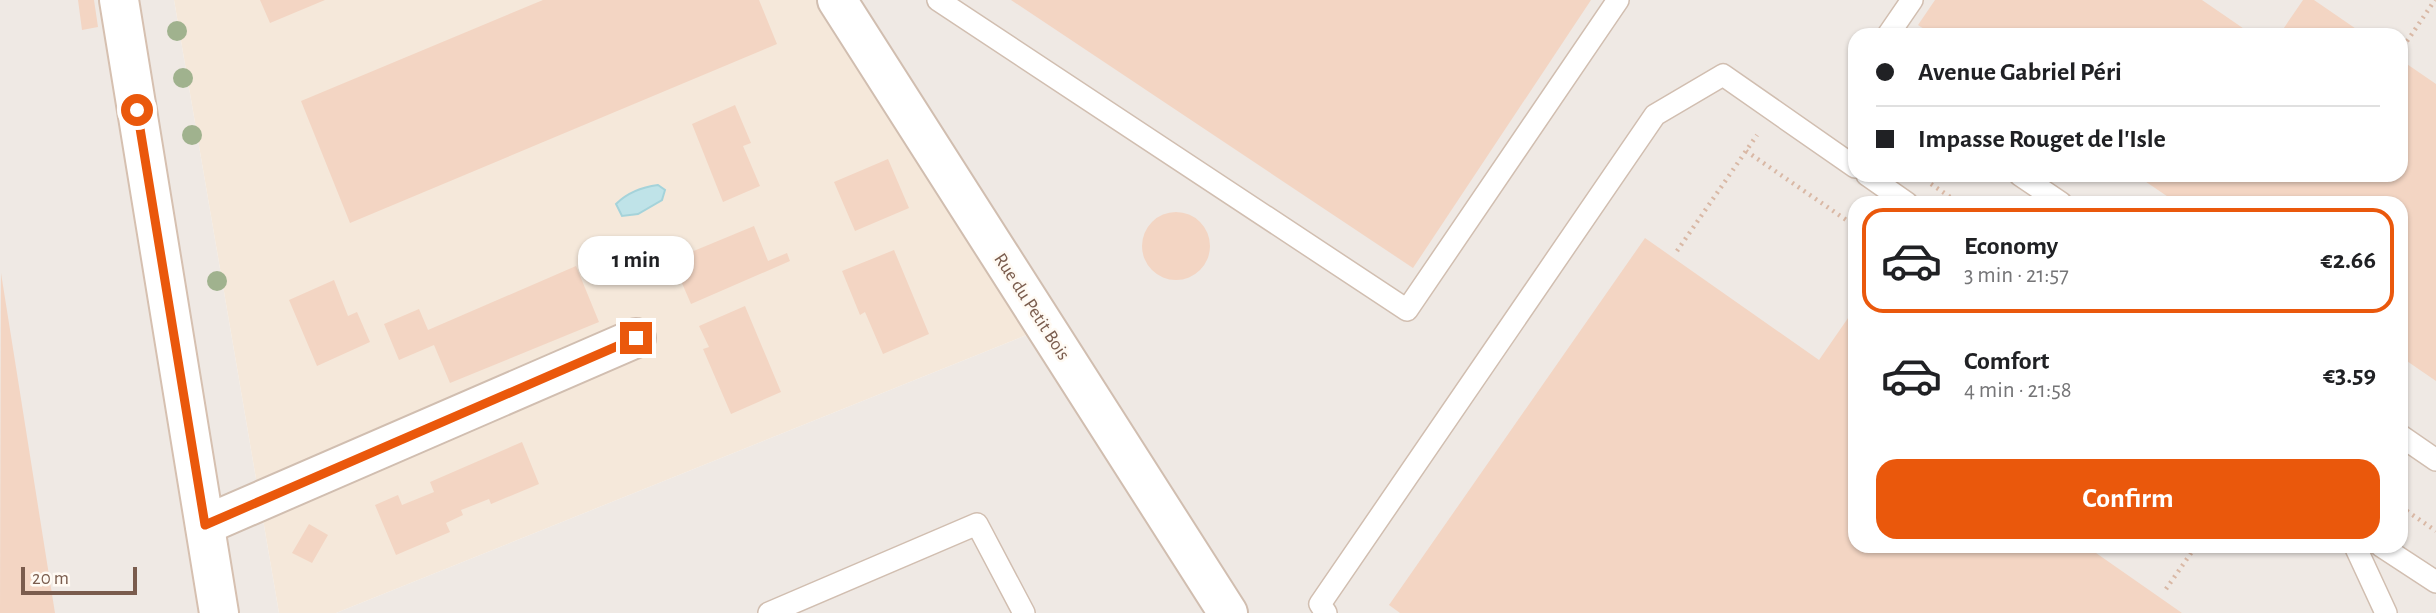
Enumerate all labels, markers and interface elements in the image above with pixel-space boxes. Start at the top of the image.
text: Avenue Gabriel Péri [1918,59,2122,85]
route start [121,94,153,126]
text: Impasse Rouget de l'Isle [1918,126,2166,152]
icon: car [1880,229,1943,292]
text: Economy [1964,233,2058,259]
callout: 1 min [578,236,694,286]
text: €2.66 [2321,247,2376,273]
text: 1 min [612,249,660,272]
street label: Rue du Petit Bois [990,250,1073,364]
text: 3 min · 21:57 [1964,264,2069,287]
route end [620,322,652,354]
icon: car [1880,344,1943,407]
text: Comfort [1964,348,2049,374]
text: €3.59 [2323,362,2376,388]
text: 4 min · 21:58 [1964,379,2072,402]
button: Confirm [1876,459,2380,539]
scale bar [21,564,136,596]
text: 20 m [32,569,69,588]

